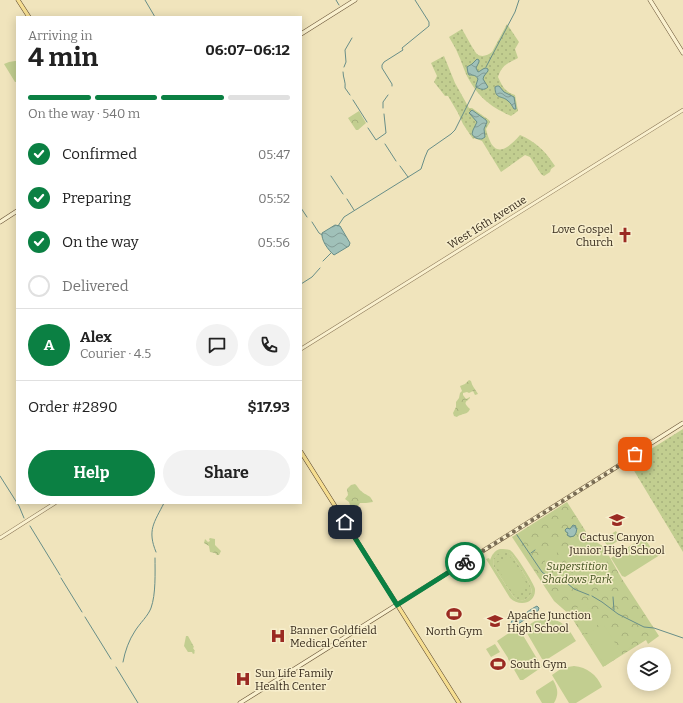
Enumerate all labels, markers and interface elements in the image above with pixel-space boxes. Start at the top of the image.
text: Arriving in [28,28,93,43]
text: 06:07–06:12 [205,41,290,59]
text: 4 min [28,42,98,73]
text: On the way · 540 m [28,106,140,121]
icon: check [28,143,50,165]
text: Confirmed [62,145,137,163]
text: 05:47 [258,147,290,162]
icon: check [28,187,50,209]
text: Preparing [62,189,131,207]
text: 05:52 [258,191,290,206]
street label: West 16th Avenue [445,193,529,252]
place label: Love Gospel Church [552,223,613,249]
church icon: Love Gospel Church [616,226,634,244]
icon: check [28,231,50,253]
text: On the way [62,233,139,251]
text: 05:56 [257,235,290,250]
text: Delivered [62,277,129,295]
button: chat [196,324,238,366]
button: phone [248,324,290,366]
text: Alex [80,328,112,346]
text: A [44,336,54,354]
text: Courier · 4.5 [80,346,151,361]
text: Order #2890 [28,398,118,416]
text: $17.93 [248,398,290,416]
pin [618,437,652,471]
icon: bag [624,443,646,465]
button: Help [28,450,155,496]
button: Share [163,450,290,496]
pin [328,505,362,539]
icon: home [334,511,356,533]
school or university icon: Cactus Canyon Junior High School [608,511,626,529]
place label: Cactus Canyon Junior High School [568,531,665,557]
courier [445,542,485,582]
icon: bike [454,551,476,573]
park label: Superstition Shadows Park [542,560,613,586]
sports icon: North Gym [445,605,463,623]
place label: Apache Junction High School [507,609,591,635]
school or university icon: Apache Junction High School [486,612,504,630]
place label: Banner Goldfield Medical Center [290,624,377,650]
place label: North Gym [426,625,483,638]
hospital icon: Banner Goldfield Medical Center [269,627,287,645]
map controls [627,647,671,691]
button: layers [627,647,671,691]
sports icon: South Gym [489,655,507,673]
place label: South Gym [510,658,567,671]
place label: Sun Life Family Health Center [255,667,333,693]
hospital icon: Sun Life Family Health Center [234,670,252,688]

